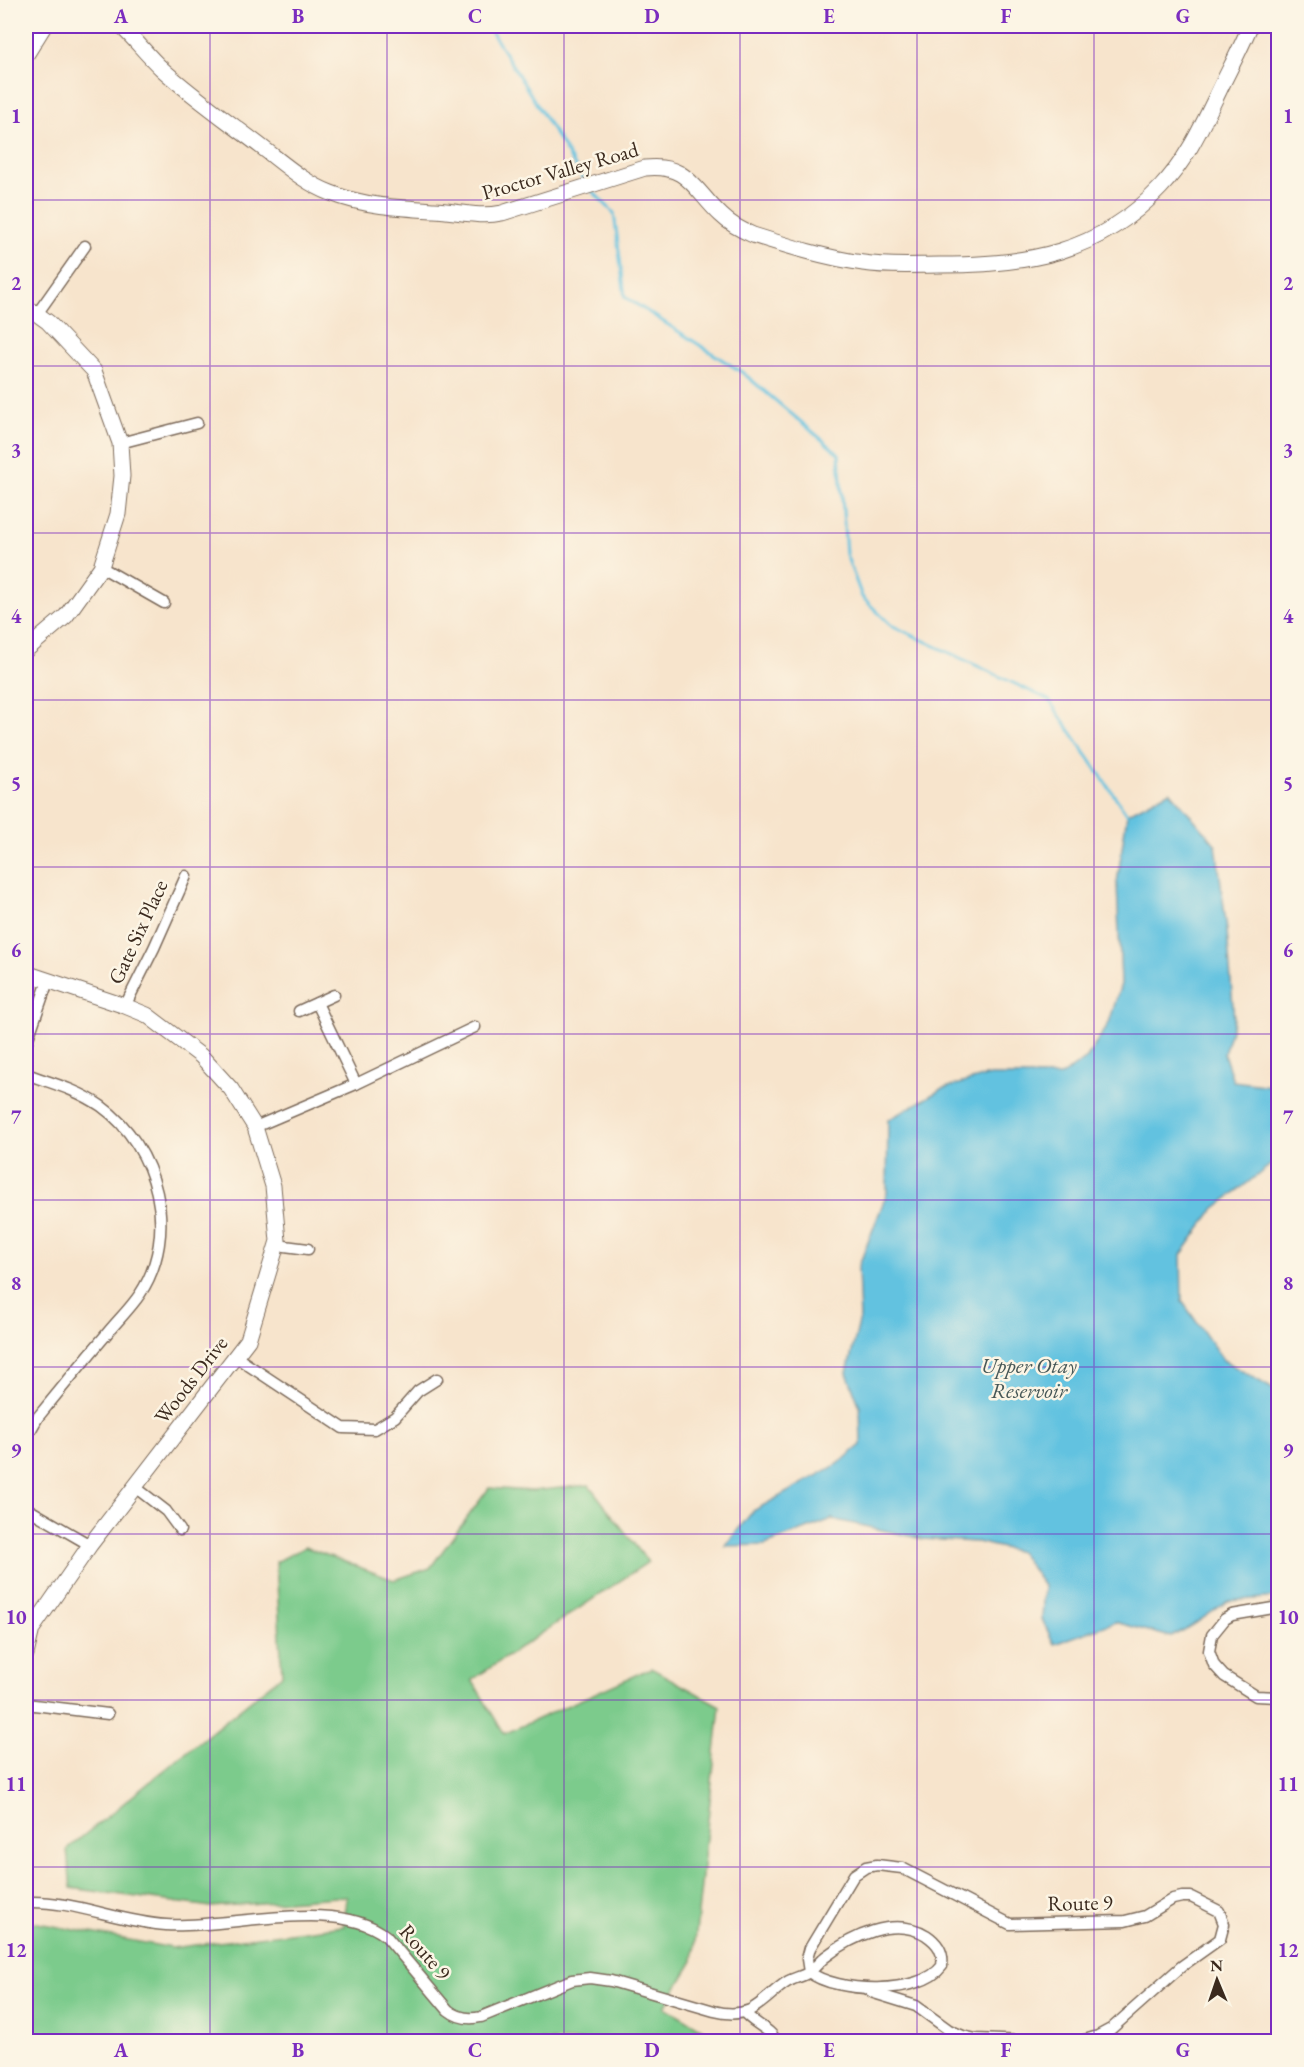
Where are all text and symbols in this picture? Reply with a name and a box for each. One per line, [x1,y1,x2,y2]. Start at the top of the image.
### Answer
text: A [113,3,129,29]
text: B [292,3,304,29]
text: C [468,3,482,29]
text: D [644,3,660,29]
text: E [823,3,835,29]
text: F [1001,3,1012,29]
text: G [1176,3,1190,29]
text: 1 [11,103,21,129]
text: 1 [1283,103,1293,129]
street label: Proctor Valley Road [478,135,642,206]
text: 2 [11,270,22,296]
text: 2 [1283,270,1294,296]
text: 3 [11,437,21,463]
text: 3 [1283,437,1293,463]
text: 4 [11,603,22,629]
text: 4 [1283,603,1294,629]
text: 5 [11,770,21,796]
text: 5 [1283,770,1293,796]
street label: Gate Six Place [102,875,173,988]
text: 6 [11,937,22,963]
text: 6 [1283,937,1294,963]
text: 7 [11,1104,22,1130]
text: 7 [1283,1104,1294,1130]
text: 8 [11,1270,21,1296]
text: 8 [1283,1270,1293,1296]
street label: Woods Drive [148,1330,233,1429]
water label: Upper Otay Reservoir [981,1351,1077,1405]
text: 9 [11,1437,22,1463]
text: 9 [1283,1437,1294,1463]
text: 10 [5,1604,27,1630]
text: 10 [1277,1604,1299,1630]
text: 11 [5,1771,27,1797]
text: 11 [1277,1771,1299,1797]
street label: Route 9 [1047,1888,1113,1917]
street label: Route 9 [394,1918,457,1985]
text: 12 [5,1937,27,1963]
text: 12 [1277,1937,1299,1963]
north arrow [1187,1950,1247,2010]
text: N [1210,1955,1223,1976]
text: A [113,2037,129,2063]
text: B [292,2037,304,2063]
text: C [468,2037,482,2063]
text: D [644,2037,660,2063]
text: E [823,2037,835,2063]
text: F [1001,2037,1012,2063]
text: G [1176,2037,1190,2063]

